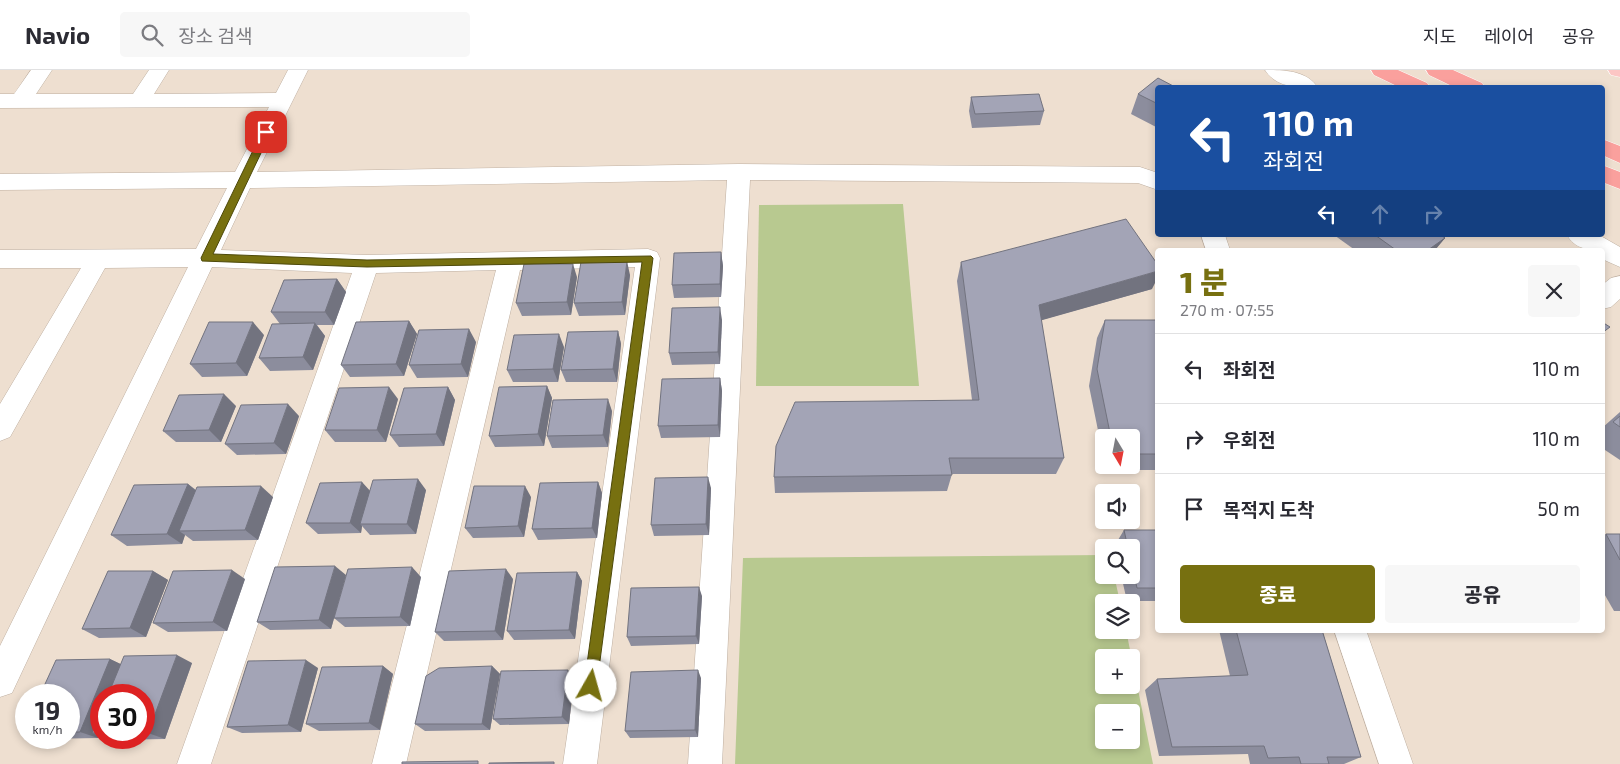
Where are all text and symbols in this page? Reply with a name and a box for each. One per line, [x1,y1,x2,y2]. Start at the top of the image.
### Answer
search box [120,12,470,57]
text: Navio [25,20,90,49]
icon: search [138,21,166,49]
text: 장소 검색 [178,24,252,47]
text: 지도 [1423,25,1456,47]
text: 레이어 [1484,25,1534,47]
text: 공유 [1562,25,1595,47]
text: 110 m [1263,101,1354,143]
icon: left [1180,105,1245,170]
pin [245,111,287,153]
icon: arrive [252,118,280,146]
text: 좌회전 [1263,147,1324,173]
icon: left [1313,200,1341,228]
icon: ahead [1366,200,1394,228]
icon: right [1419,200,1447,228]
text: 1 분 [1180,263,1228,299]
button: close [1528,265,1580,317]
text: 270 m · 07:55 [1180,300,1274,319]
icon: left [1180,355,1208,383]
text: 110 m [1533,357,1580,380]
text: 좌회전 [1223,358,1275,381]
icon: right [1180,425,1208,453]
text: 110 m [1533,427,1580,450]
text: 우회전 [1223,428,1275,451]
north arrow [1095,429,1140,474]
map controls [1095,429,1140,749]
button: sound [1095,484,1140,529]
icon: arrive [1180,495,1208,523]
text: 50 m [1537,497,1580,520]
text: 목적지 도착 [1223,498,1315,521]
button: search [1095,539,1140,584]
button: 종료 [1180,565,1375,623]
button: 공유 [1385,565,1580,623]
button: layers [1095,594,1140,639]
button: + [1095,649,1140,694]
position arrow [564,659,616,711]
speed limit sign: 30 [90,684,155,749]
text: 19 [35,695,60,725]
button: − [1095,704,1140,749]
text: km/h [33,722,62,736]

